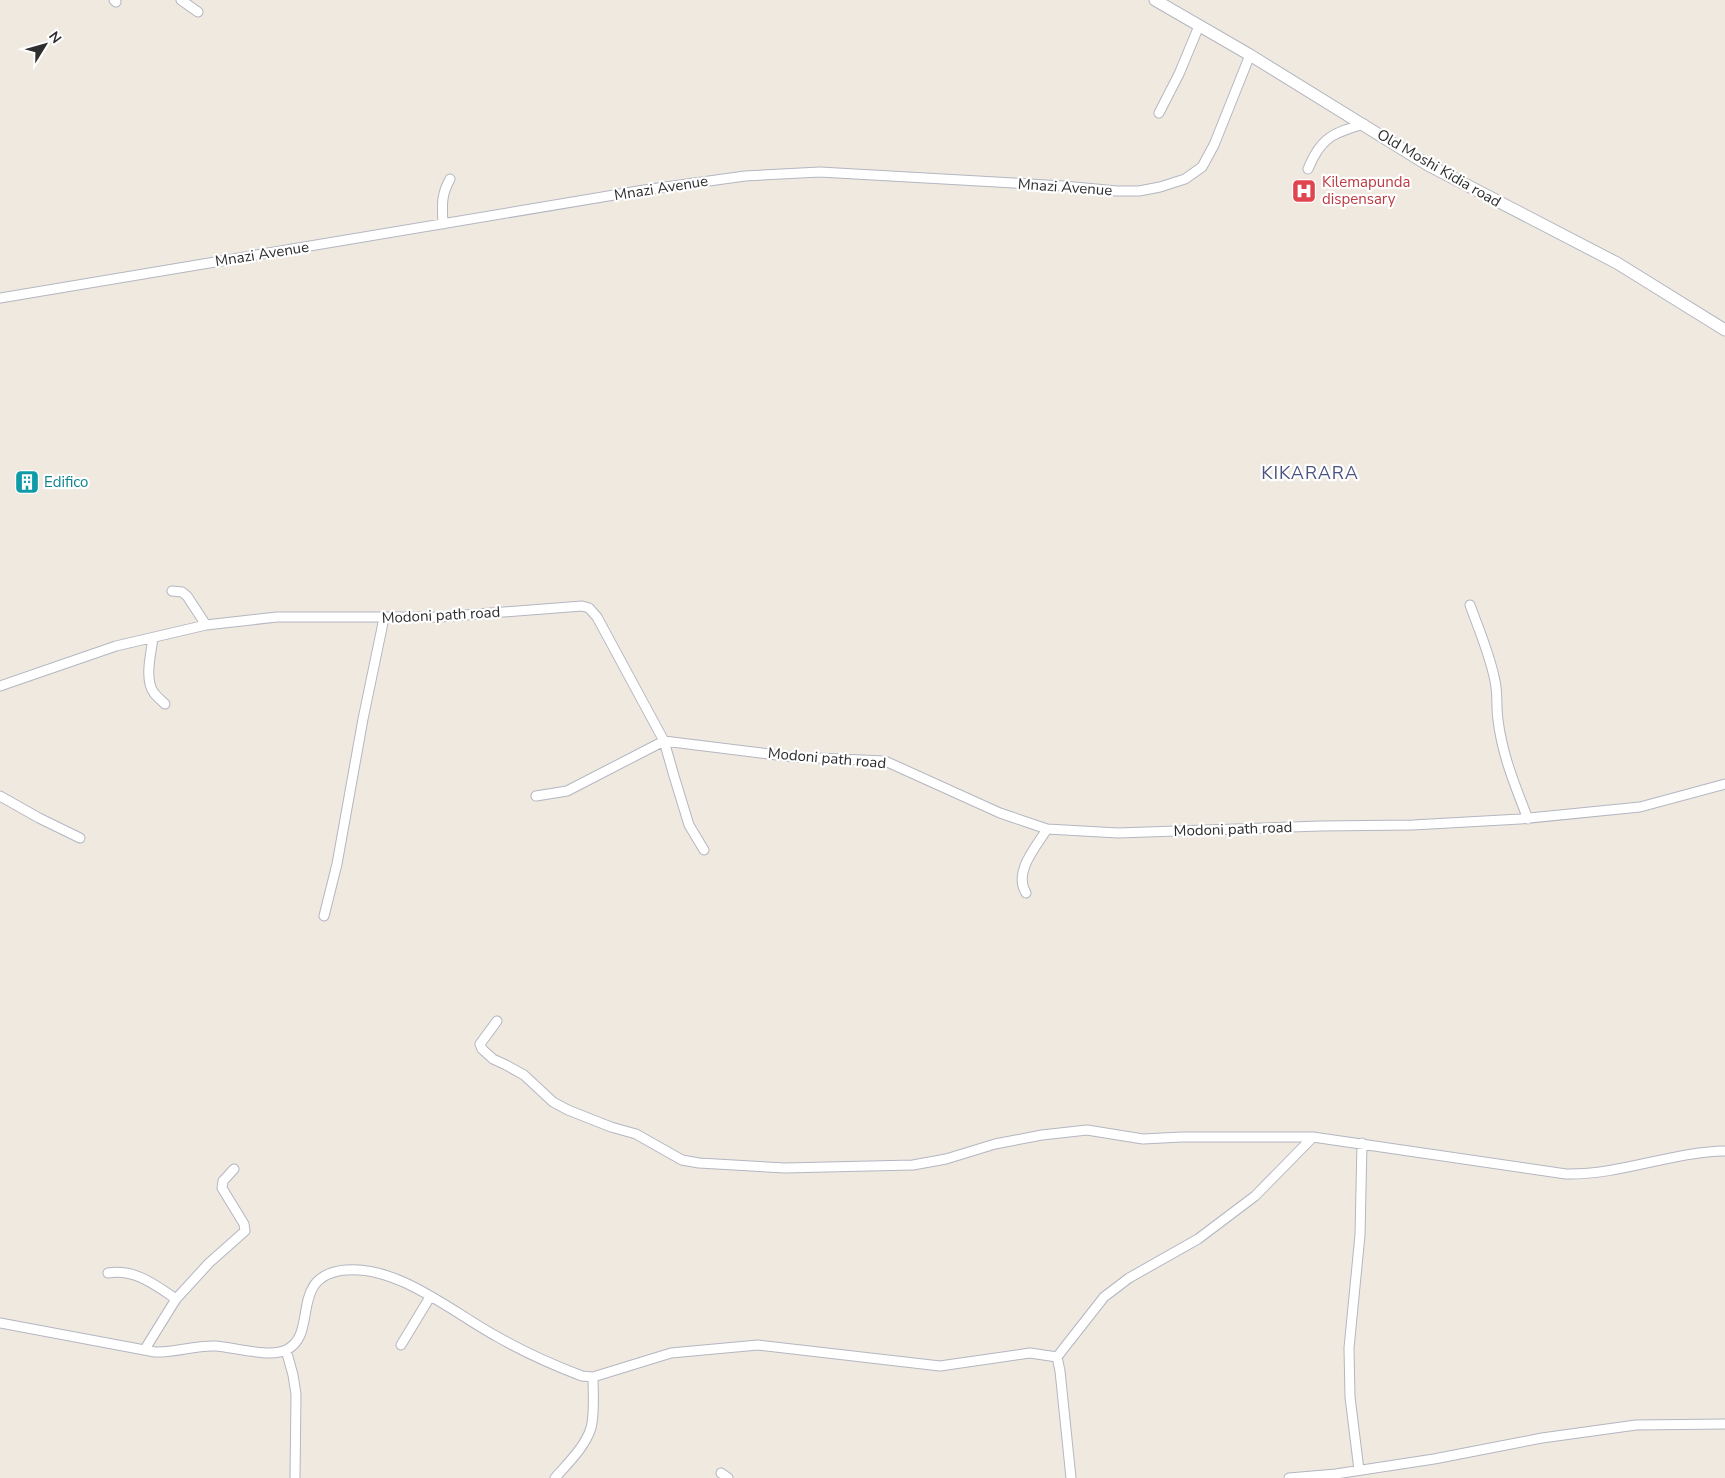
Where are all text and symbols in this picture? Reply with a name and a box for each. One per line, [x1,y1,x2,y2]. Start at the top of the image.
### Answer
north arrow [20,20,70,70]
text: N [44,28,66,47]
street label: Old Moshi Kidia road [1373,124,1505,212]
street label: Mnazi Avenue [613,171,709,205]
place label: Kilemapunda dispensary [1322,172,1410,209]
street label: Mnazi Avenue [1017,174,1113,200]
hospital icon: Kilemapunda dispensary [1291,178,1317,204]
street label: Mnazi Avenue [214,237,310,271]
district label: KIKARARA [1261,461,1359,485]
building icon: Edifico [14,469,40,495]
place label: Edifico [44,472,88,492]
street label: Modoni path road [381,602,501,628]
street label: Modoni path road [767,743,887,773]
street label: Modoni path road [1173,817,1293,841]

